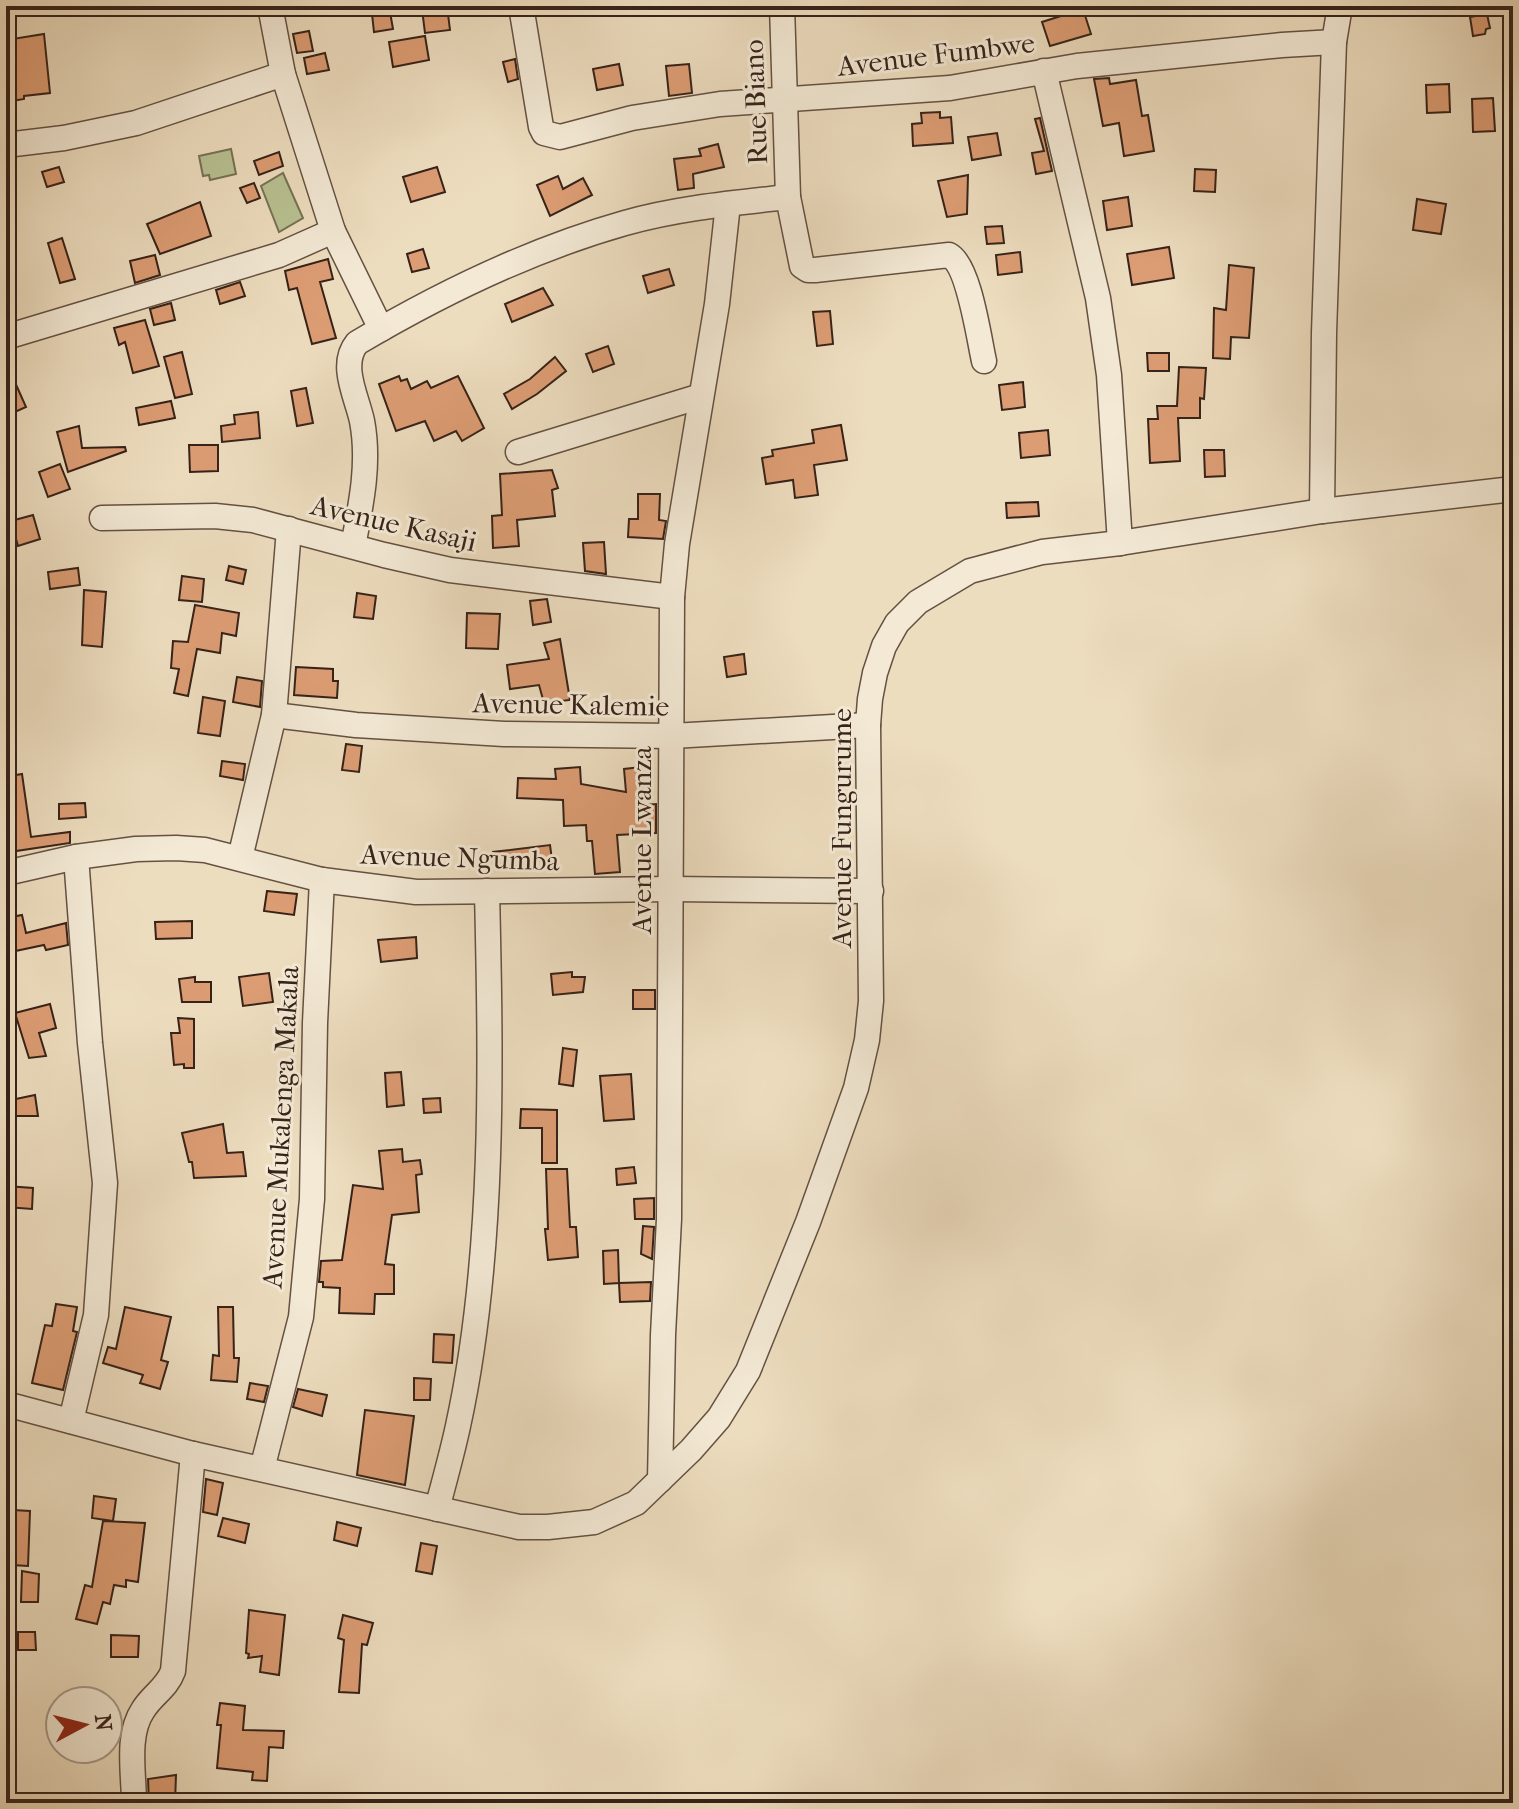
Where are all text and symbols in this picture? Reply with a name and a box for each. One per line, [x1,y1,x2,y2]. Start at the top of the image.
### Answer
street label: Avenue Fumbwe [834,26,1037,83]
street label: Rue Biano [737,39,774,165]
street label: Avenue Kasaji [307,488,480,559]
street label: Avenue Kalemie [471,686,670,723]
street label: Avenue Fungurume [825,708,858,949]
street label: Avenue Lwanza [625,745,658,935]
street label: Avenue Ngumba [359,837,561,878]
street label: Avenue Mukalenga Makala [256,964,305,1290]
north arrow [44,1685,124,1765]
text: N [89,1713,117,1733]

